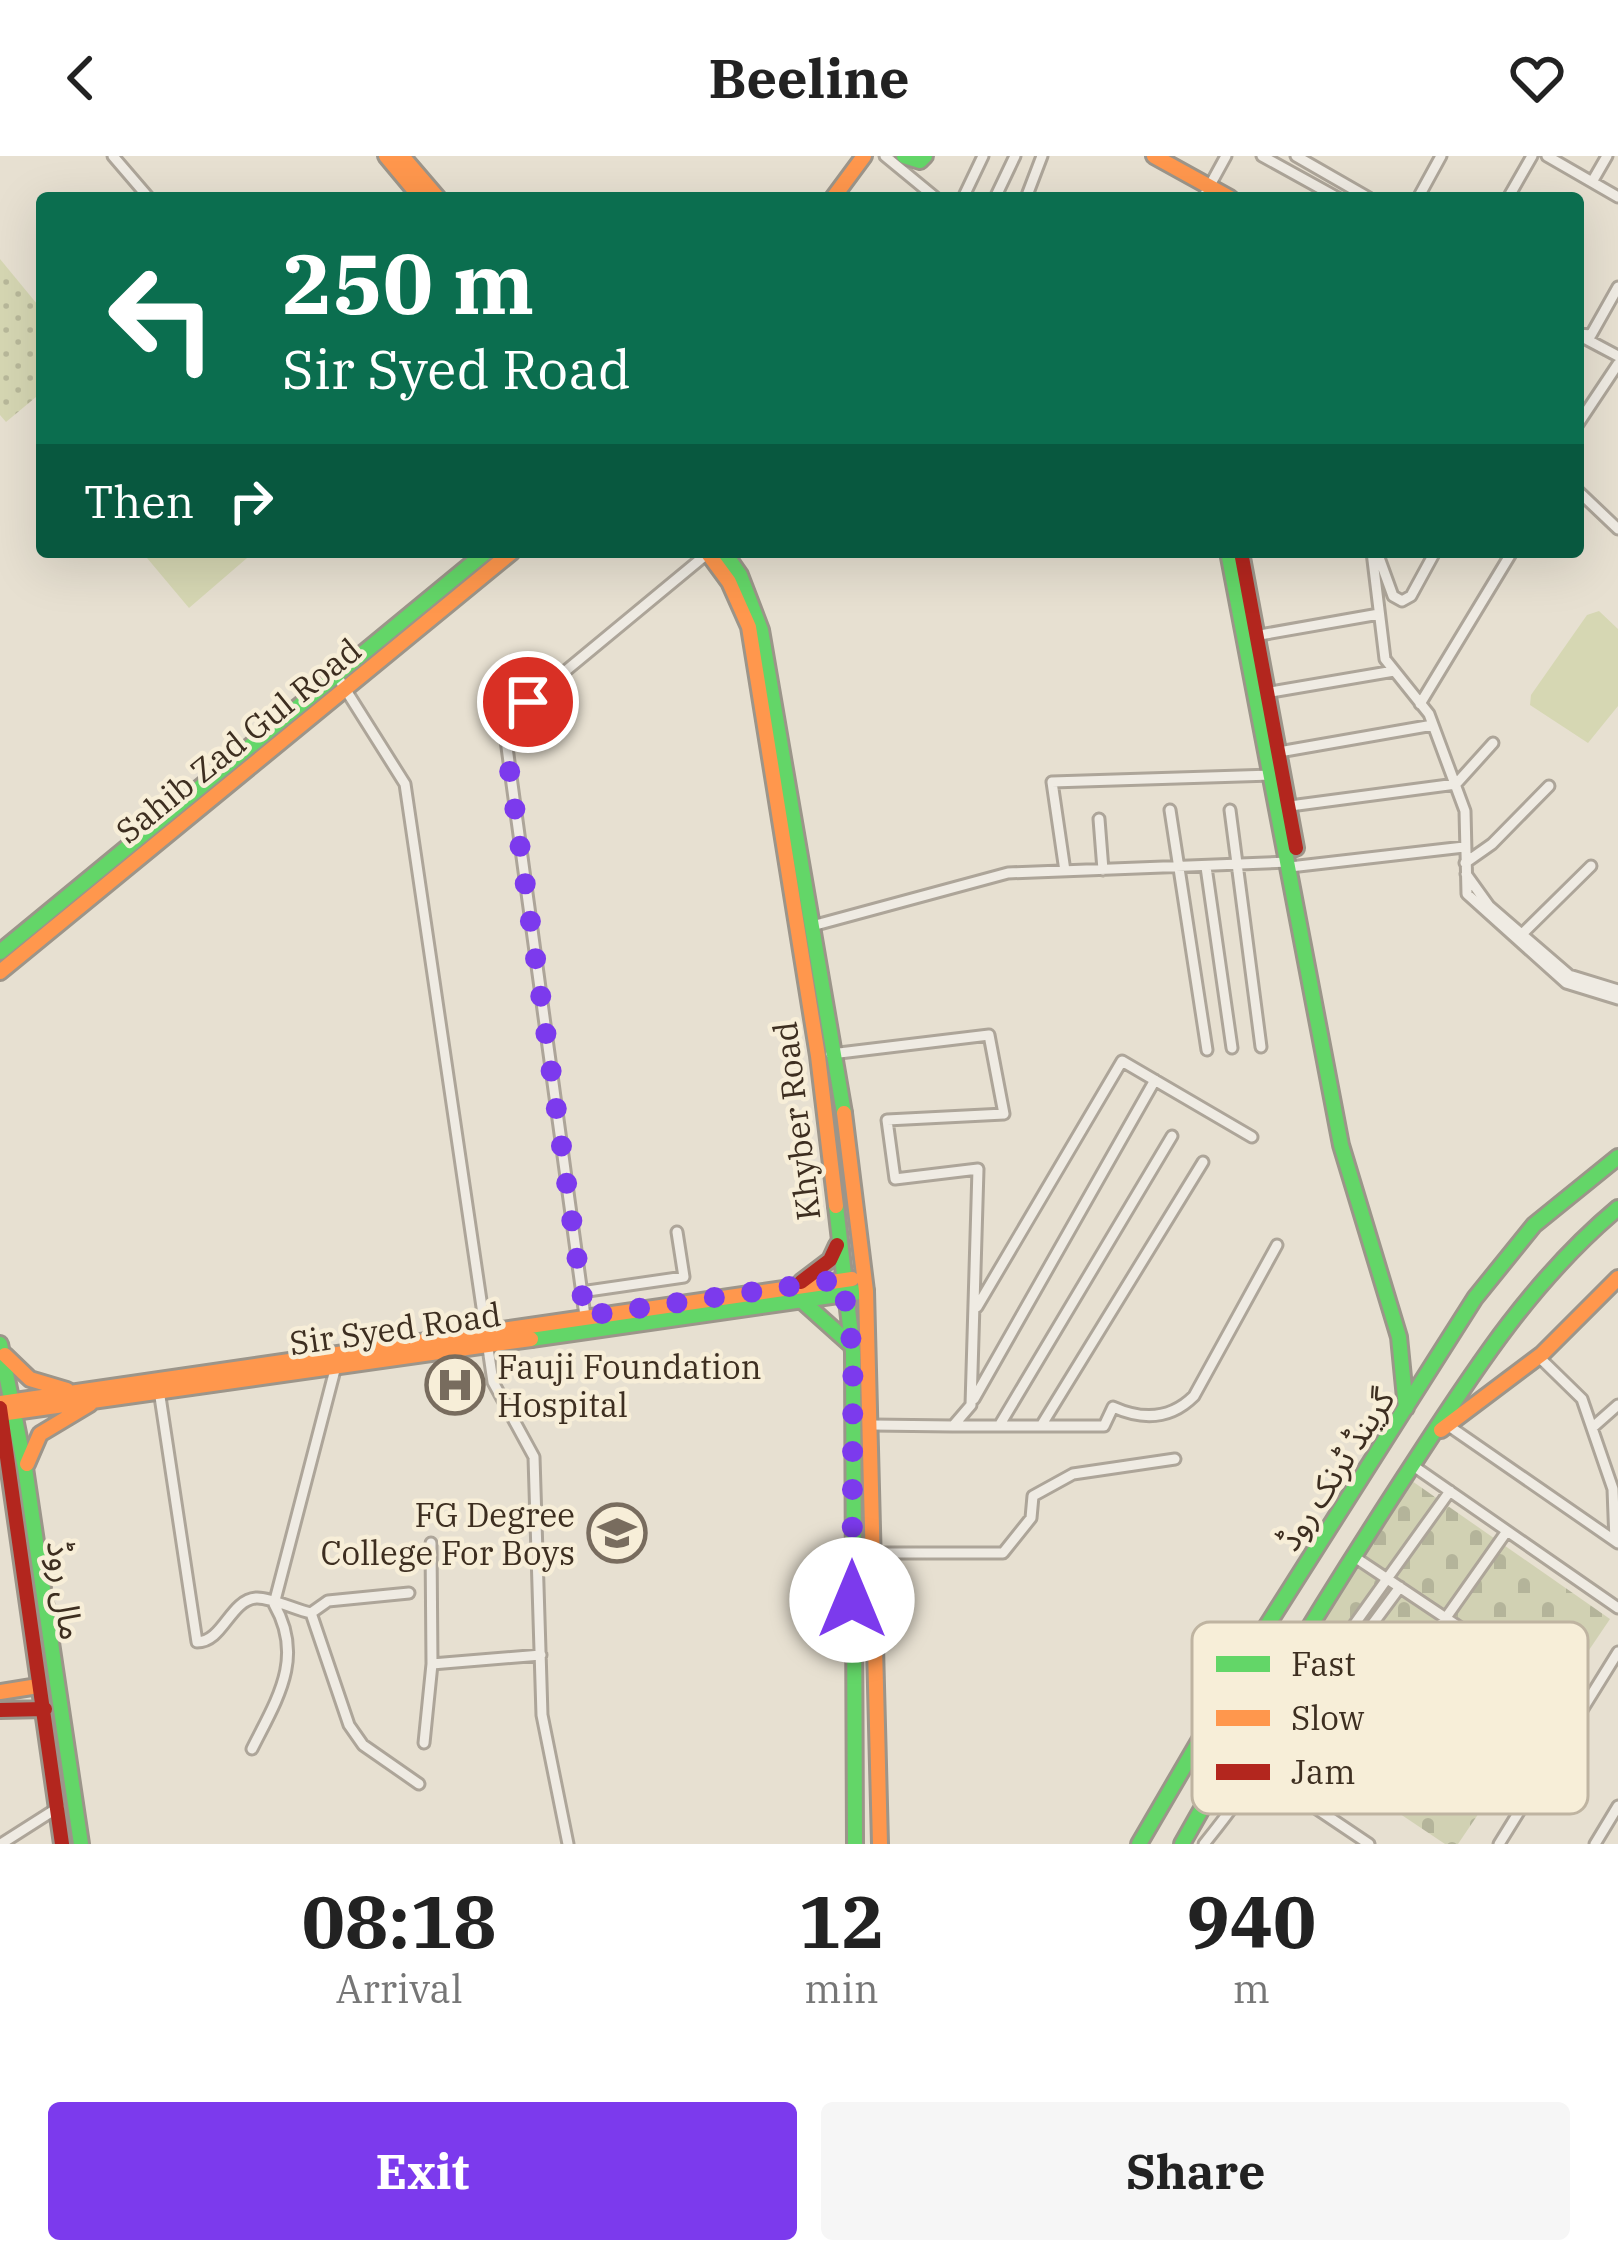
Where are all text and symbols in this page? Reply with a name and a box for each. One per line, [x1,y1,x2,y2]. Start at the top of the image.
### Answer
text: Beeline [708,43,910,113]
icon: back [48,45,114,111]
icon: heart [1504,45,1570,111]
text: 250 m [282,228,534,337]
icon: left [84,240,240,396]
text: Sir Syed Road [282,334,631,404]
icon: right [218,468,284,534]
text: Then [84,472,194,530]
street label: Sahib Zad Gul Road [107,628,369,852]
pin [477,651,579,753]
icon: arrive [495,669,561,735]
street label: Khyber Road [762,1019,830,1223]
street label: Sir Syed Road [286,1292,504,1364]
place label: Fauji Foundation Hospital [497,1345,762,1426]
hospital icon: Fauji Foundation Hospital [424,1354,486,1416]
street label: گرینڈ ٹرنک روڈ [1267,1379,1404,1558]
place label: FG Degree College For Boys [320,1493,575,1574]
school or university icon: FG Degree College For Boys [586,1502,648,1564]
street label: مال روڈ [38,1537,94,1643]
position arrow [789,1537,915,1663]
legend [1192,1622,1588,1814]
text: Fast [1291,1642,1356,1685]
text: Slow [1291,1696,1365,1739]
text: Jam [1291,1750,1355,1793]
text: 08:18 [302,1874,496,1968]
text: 12 [798,1874,885,1968]
text: 940 [1187,1874,1316,1968]
text: Arrival [336,1963,463,2014]
text: min [804,1963,879,2014]
text: m [1233,1963,1270,2014]
button: Exit [48,2102,797,2240]
button: Share [821,2102,1570,2240]

